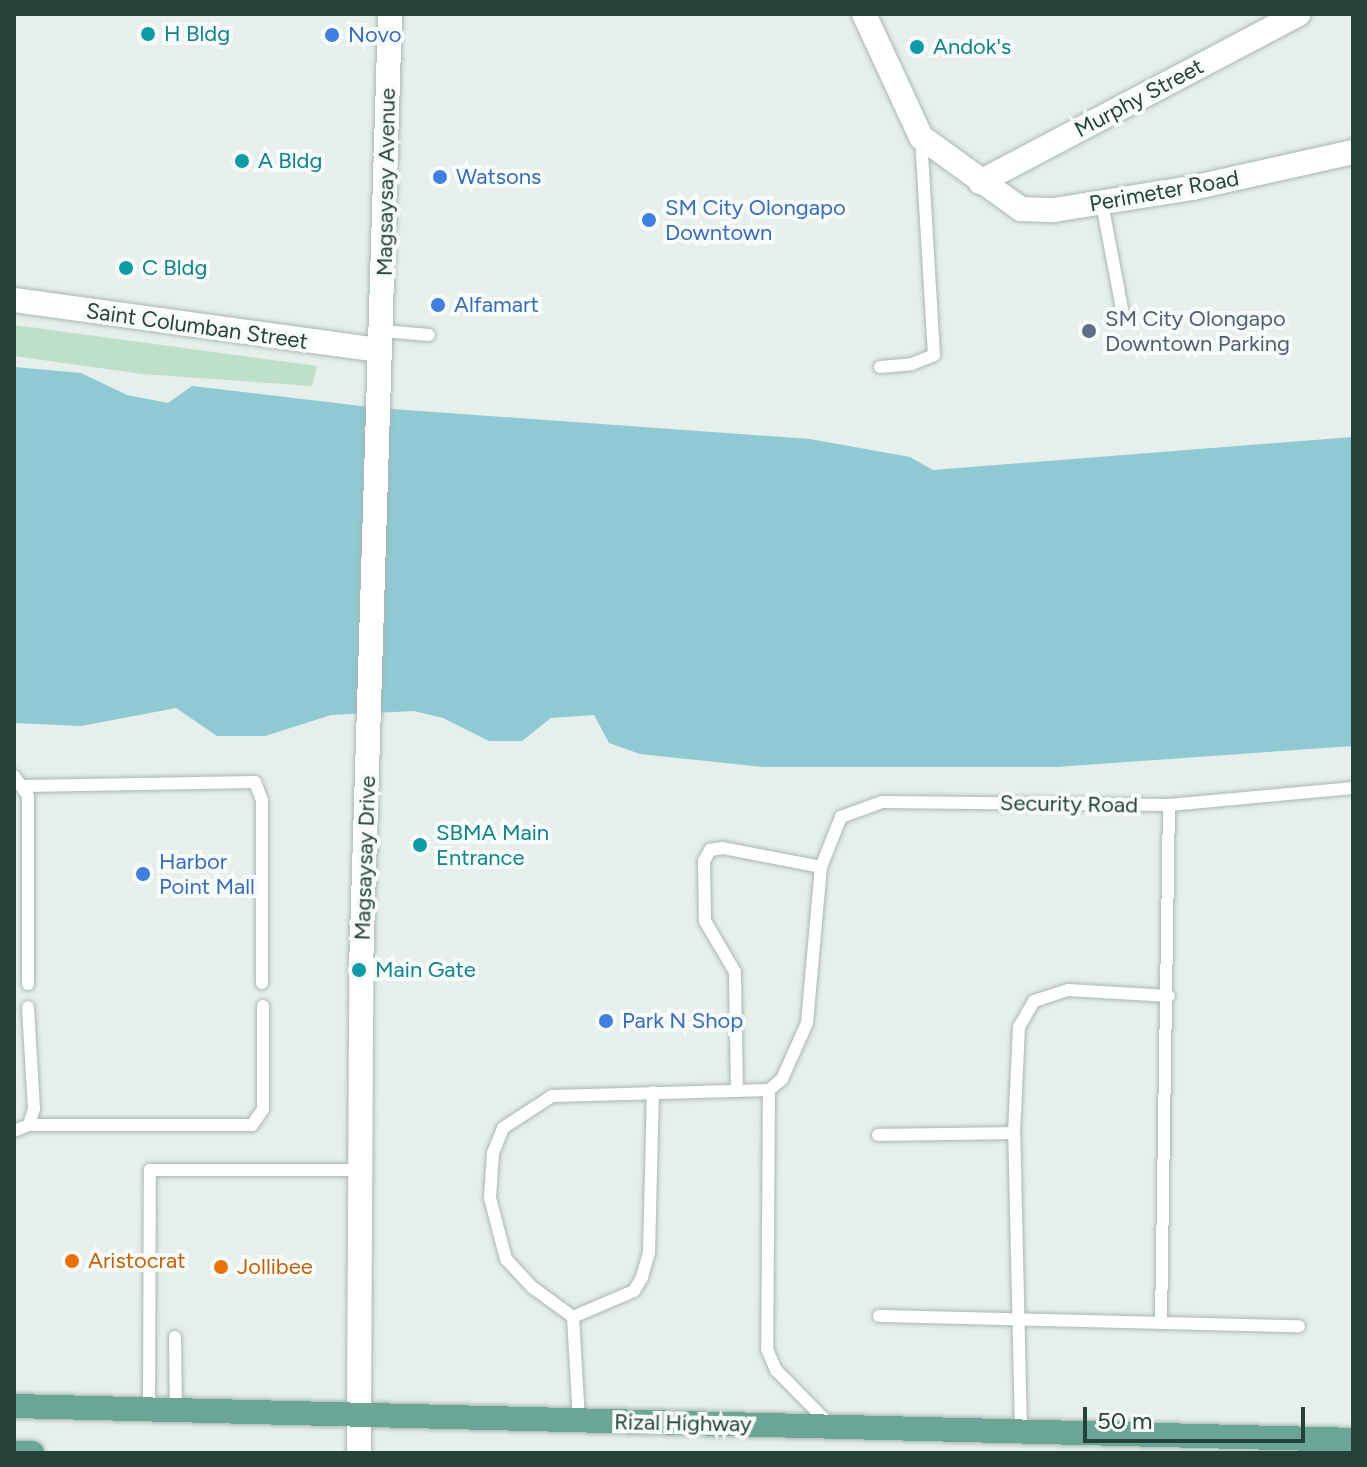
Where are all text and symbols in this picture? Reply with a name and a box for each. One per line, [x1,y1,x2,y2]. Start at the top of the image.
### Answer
place label: H Bldg [164,21,230,47]
place label: Novo [348,22,401,48]
marker: H Bldg [139,25,157,43]
marker: Novo [323,26,341,44]
place label: Andok's [933,34,1011,60]
marker: Andok's [908,38,926,56]
street label: Murphy Street [1070,53,1208,143]
street label: Magsaysay Avenue [371,88,401,276]
place label: A Bldg [258,148,322,174]
marker: A Bldg [233,152,251,170]
place label: Watsons [456,164,541,190]
street label: Perimeter Road [1087,165,1241,217]
marker: Watsons [431,168,449,186]
place label: SM City Olongapo Downtown [665,194,846,246]
marker: SM City Olongapo Downtown [640,211,658,229]
place label: C Bldg [142,255,207,281]
marker: C Bldg [117,259,135,277]
place label: Alfamart [454,292,539,318]
marker: Alfamart [429,296,447,314]
street label: Saint Columban Street [84,297,310,355]
place label: SM City Olongapo Downtown Parking [1105,305,1290,356]
marker: SM City Olongapo Downtown Parking [1080,322,1098,340]
street label: Magsaysay Drive [349,775,381,941]
street label: Security Road [1000,790,1138,818]
place label: SBMA Main Entrance [436,819,549,870]
marker: SBMA Main Entrance [411,836,429,854]
place label: Harbor Point Mall [159,848,255,900]
marker: Harbor Point Mall [134,865,152,883]
place label: Main Gate [375,957,476,983]
marker: Main Gate [350,961,368,979]
place label: Park N Shop [622,1008,743,1034]
marker: Park N Shop [597,1012,615,1030]
place label: Aristocrat [88,1248,186,1274]
marker: Aristocrat [63,1252,81,1270]
place label: Jollibee [237,1254,313,1280]
marker: Jollibee [212,1258,230,1276]
scale bar [1087,1391,1309,1441]
text: 50 m [1097,1406,1153,1435]
street label: Rizal Highway [614,1409,752,1437]

